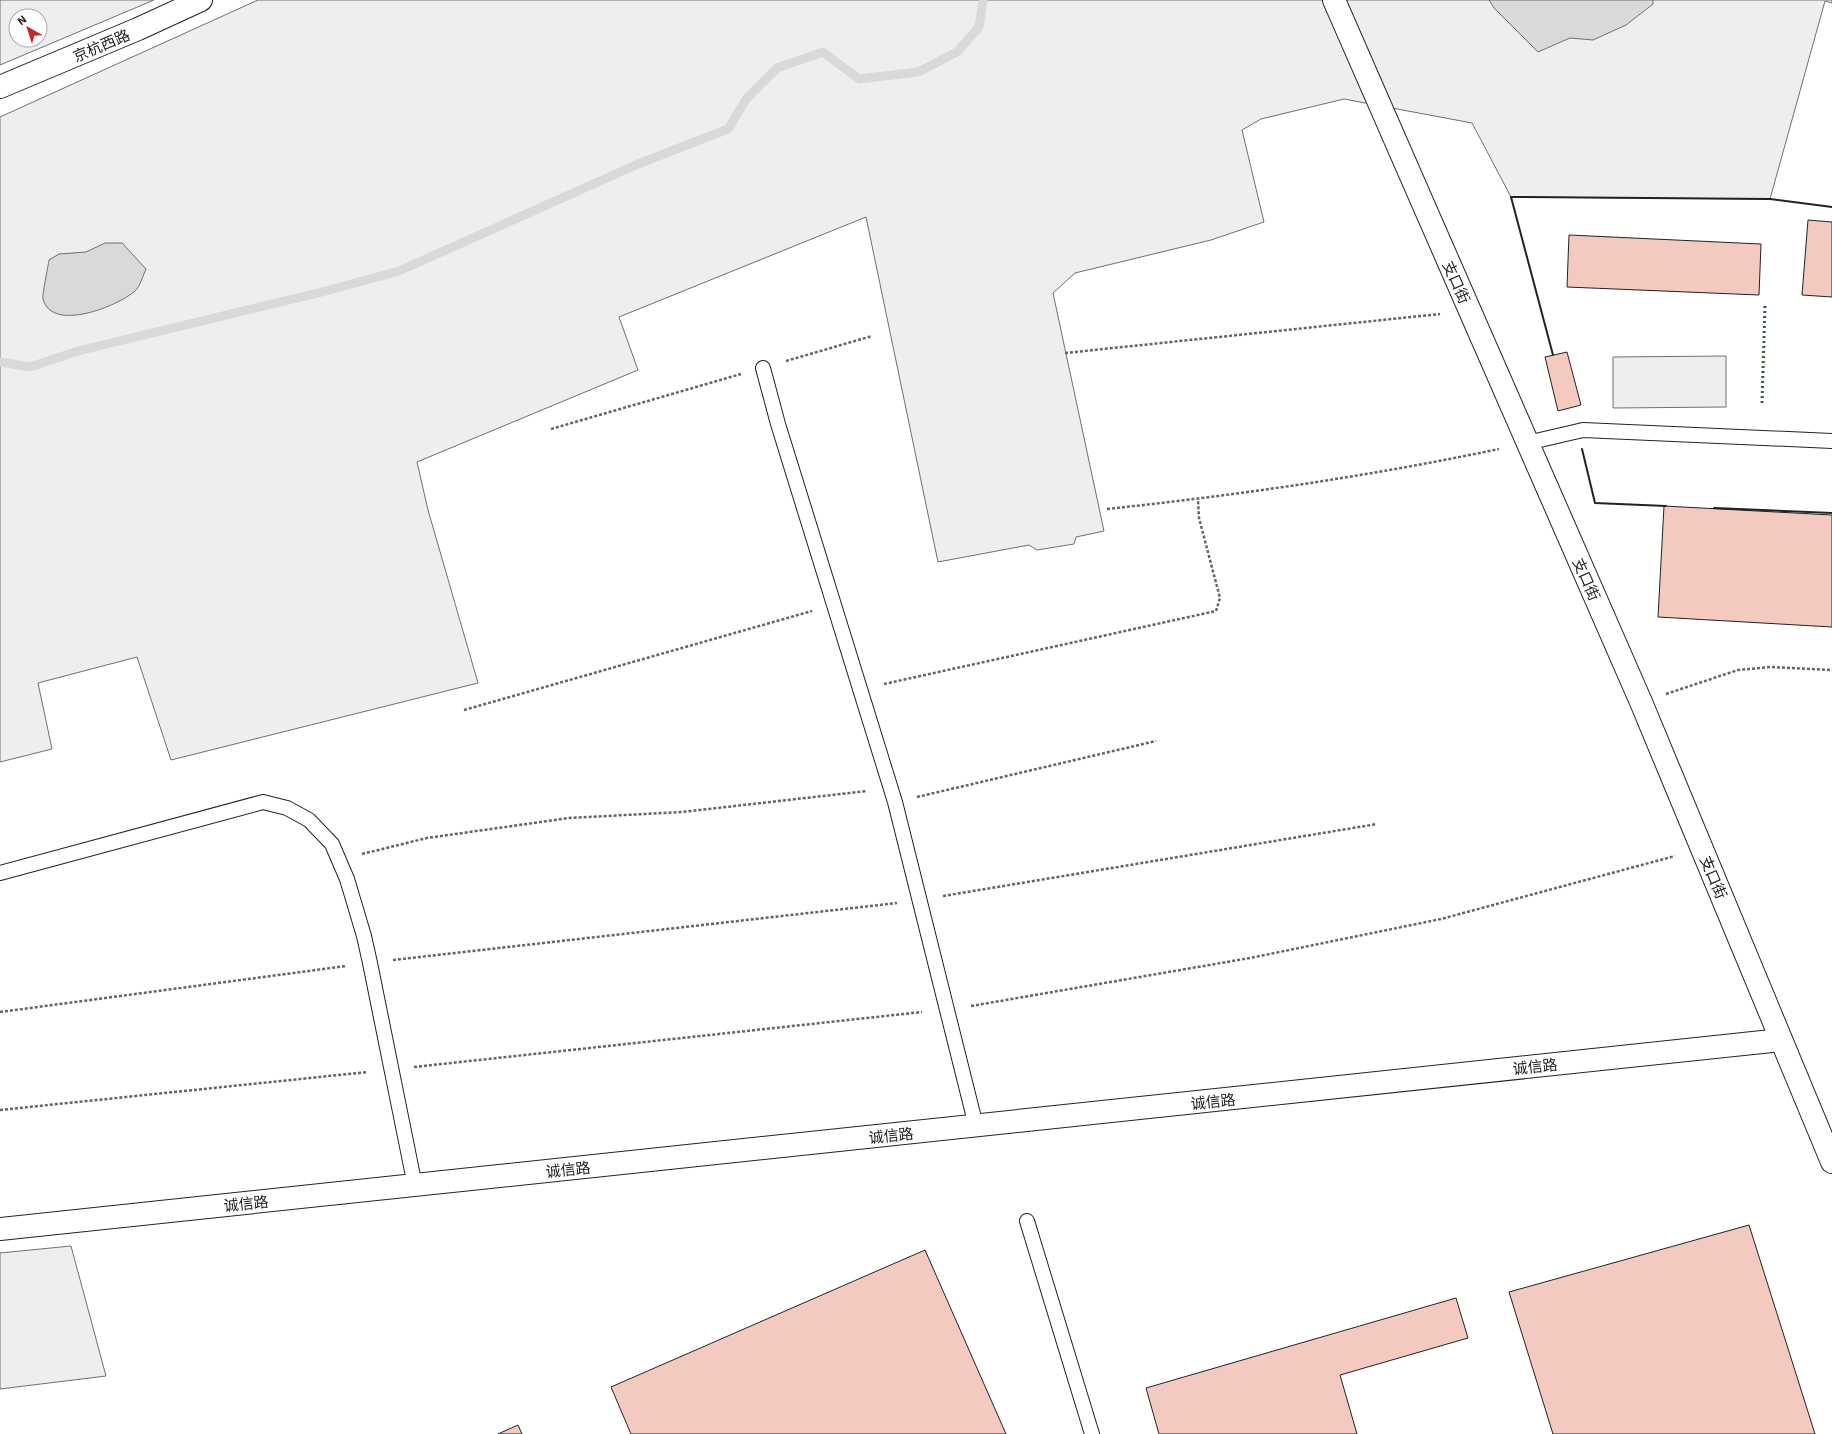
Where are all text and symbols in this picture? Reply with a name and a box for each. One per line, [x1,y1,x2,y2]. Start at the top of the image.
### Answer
north arrow [8,8,48,48]
text: N [14,12,29,27]
street label: 京杭西路 [70,25,132,65]
street label: 支口街 [1440,258,1474,306]
street label: 支口街 [1570,555,1604,603]
street label: 支口街 [1697,853,1731,901]
street label: 诚信路 [1512,1055,1558,1077]
street label: 诚信路 [1190,1090,1236,1112]
street label: 诚信路 [868,1124,914,1146]
street label: 诚信路 [545,1158,591,1180]
street label: 诚信路 [223,1192,269,1214]

